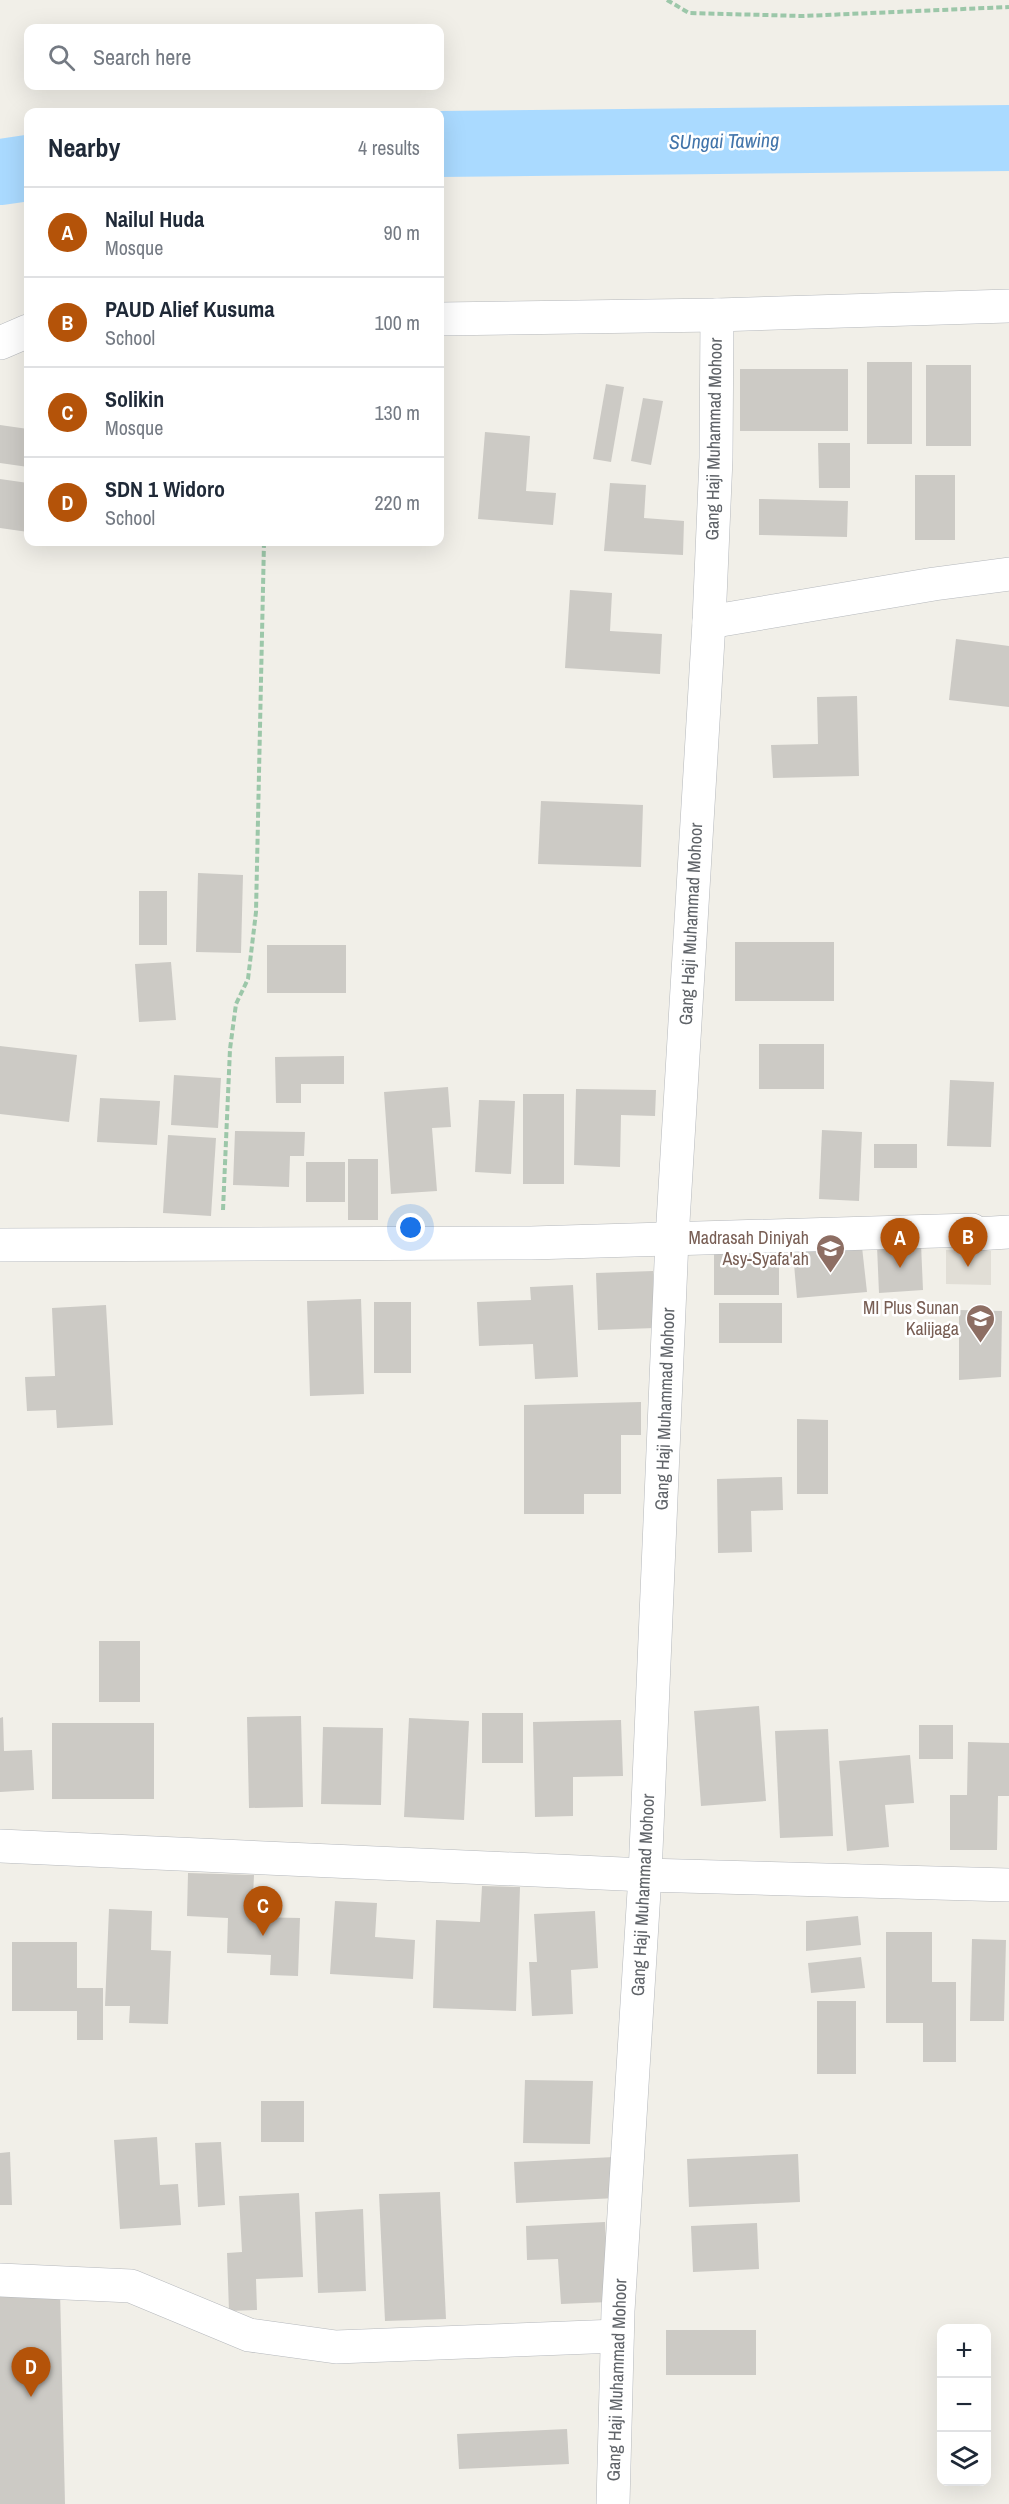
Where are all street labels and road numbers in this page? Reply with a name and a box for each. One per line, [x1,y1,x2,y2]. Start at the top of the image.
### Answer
street label: Gang Haji Muhammad Mohoor [699,337,728,541]
street label: Gang Haji Muhammad Mohoor [673,822,708,1026]
street label: Gang Haji Muhammad Mohoor [648,1307,681,1511]
street label: Gang Haji Muhammad Mohoor [625,1793,660,1997]
street label: Gang Haji Muhammad Mohoor [600,2278,633,2482]

